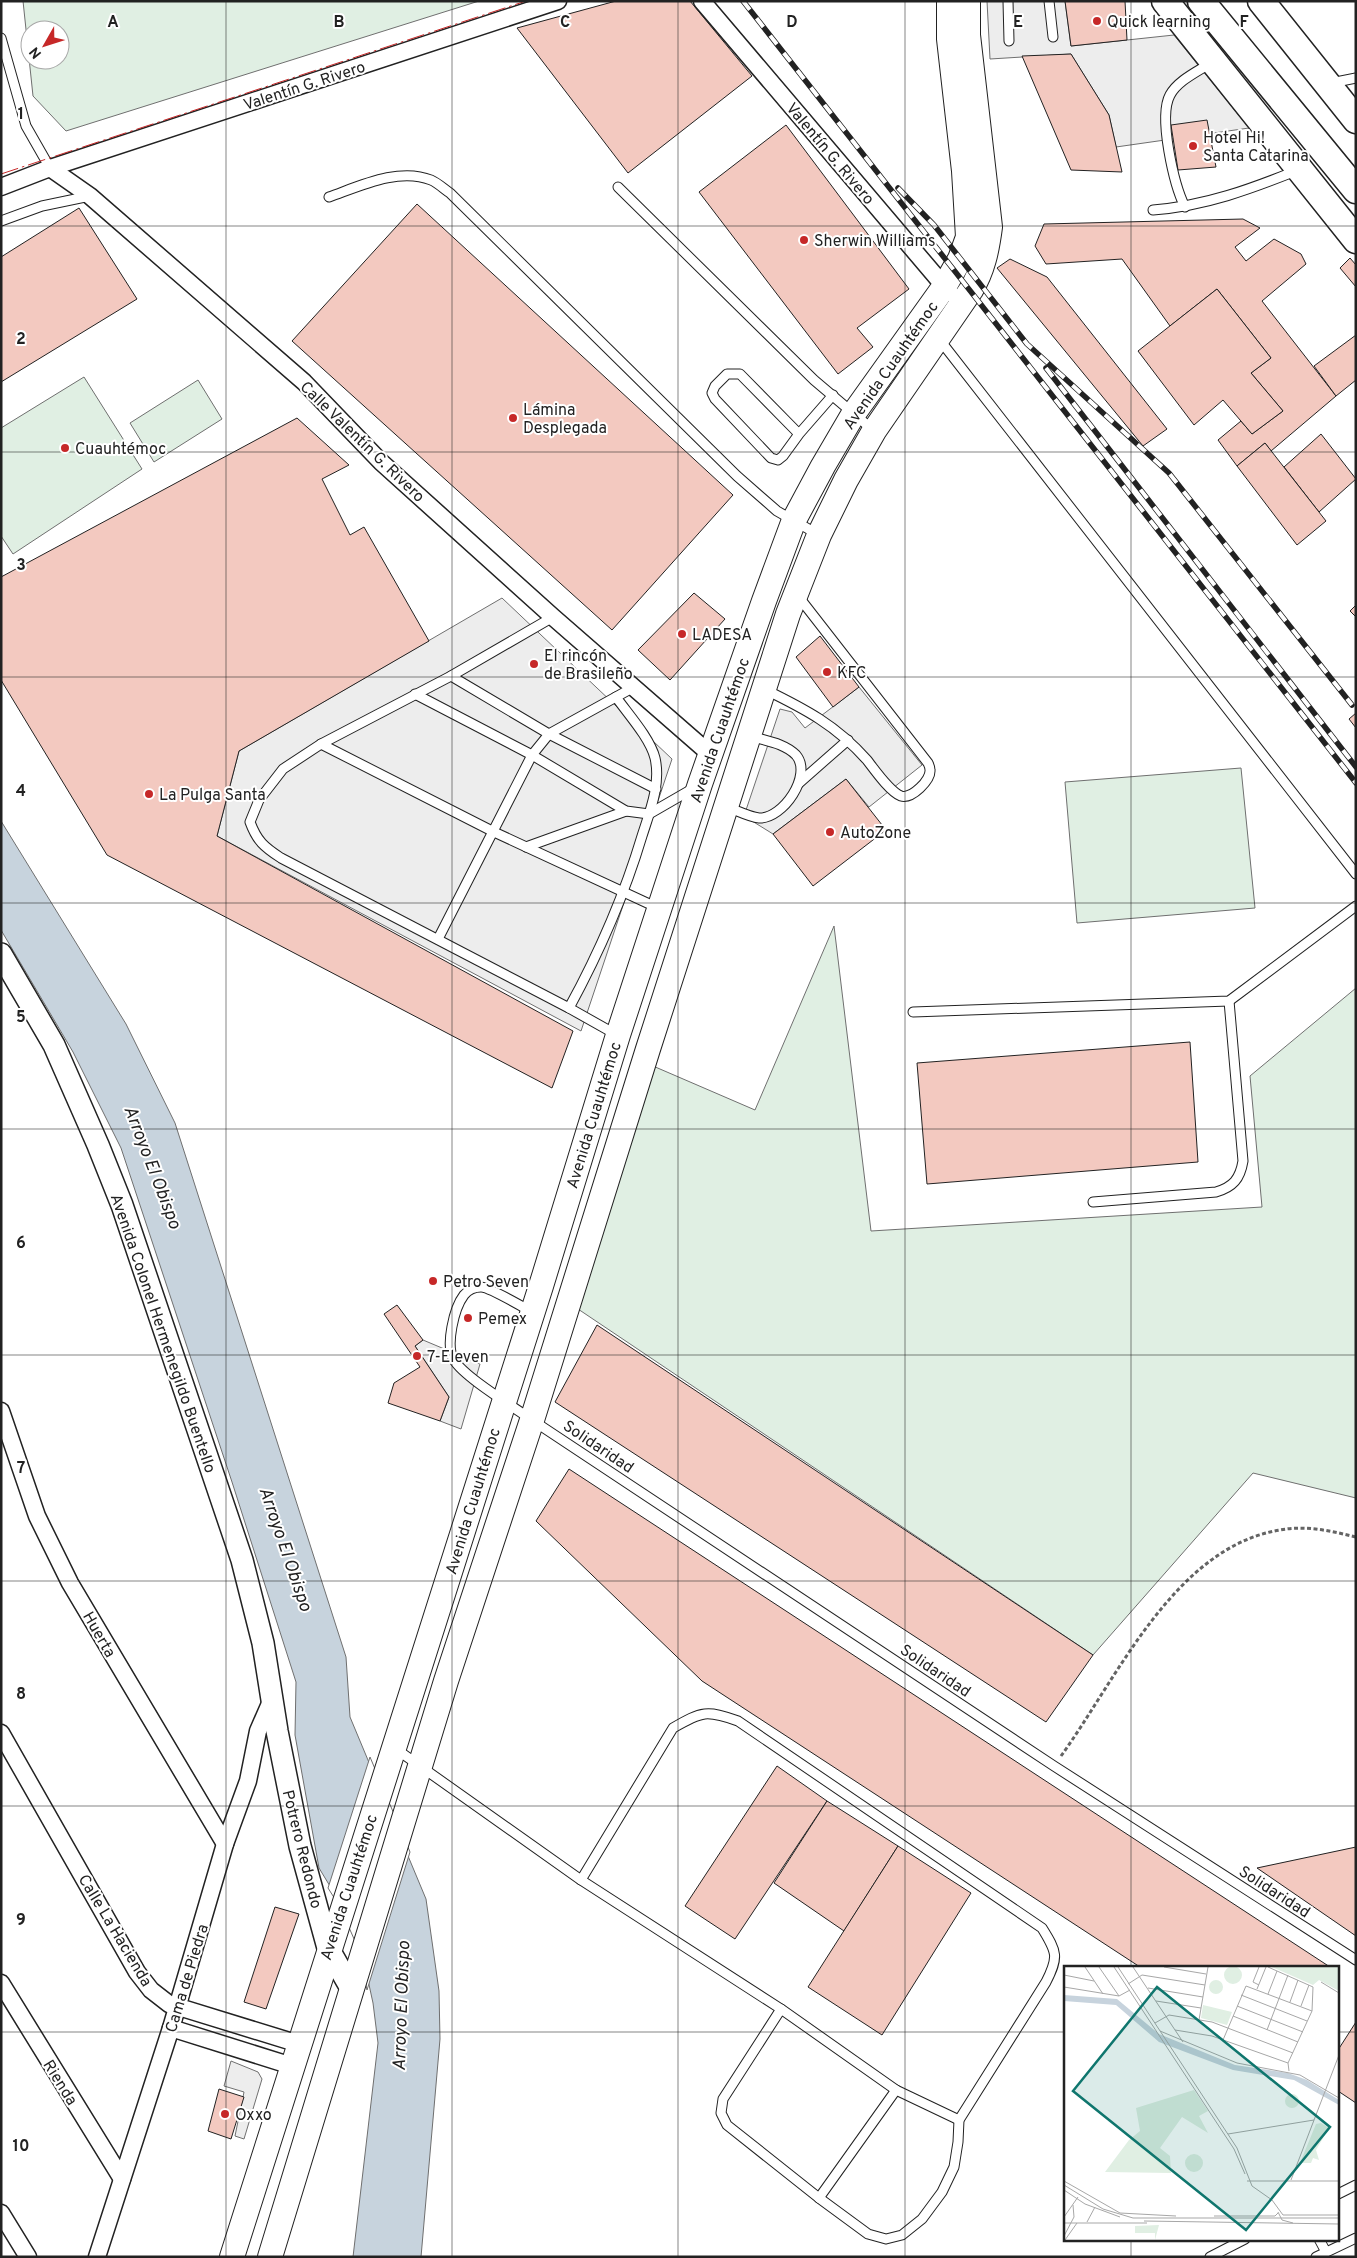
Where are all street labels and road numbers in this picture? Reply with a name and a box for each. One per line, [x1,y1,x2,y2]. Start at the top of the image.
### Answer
street label: Valentín G. Rivero [241,58,368,116]
street label: Valentín G. Rivero [781,99,878,209]
street label: Avenida Cuauhtémoc [840,298,944,434]
street label: Calle Valentín G. Rivero [295,378,428,507]
street label: Avenida Cuauhtémoc [687,655,755,806]
street label: Avenida Cuauhtémoc [563,1040,627,1191]
street label: Avenida Colonel Hermenegildo Buentello [105,1191,219,1476]
street label: Solidaridad [559,1417,637,1479]
street label: Avenida Cuauhtémoc [442,1426,506,1577]
street label: Huerta [77,1608,119,1662]
street label: Solidaridad [896,1641,974,1703]
street label: Potrero Redondo [277,1788,325,1911]
street label: Avenida Cuauhtémoc [317,1812,383,1963]
street label: Solidaridad [1235,1862,1313,1923]
street label: Calle La Hacienda [73,1871,156,1991]
street label: Cama de Piedra [162,1922,214,2035]
street label: Rienda [38,2056,81,2110]

